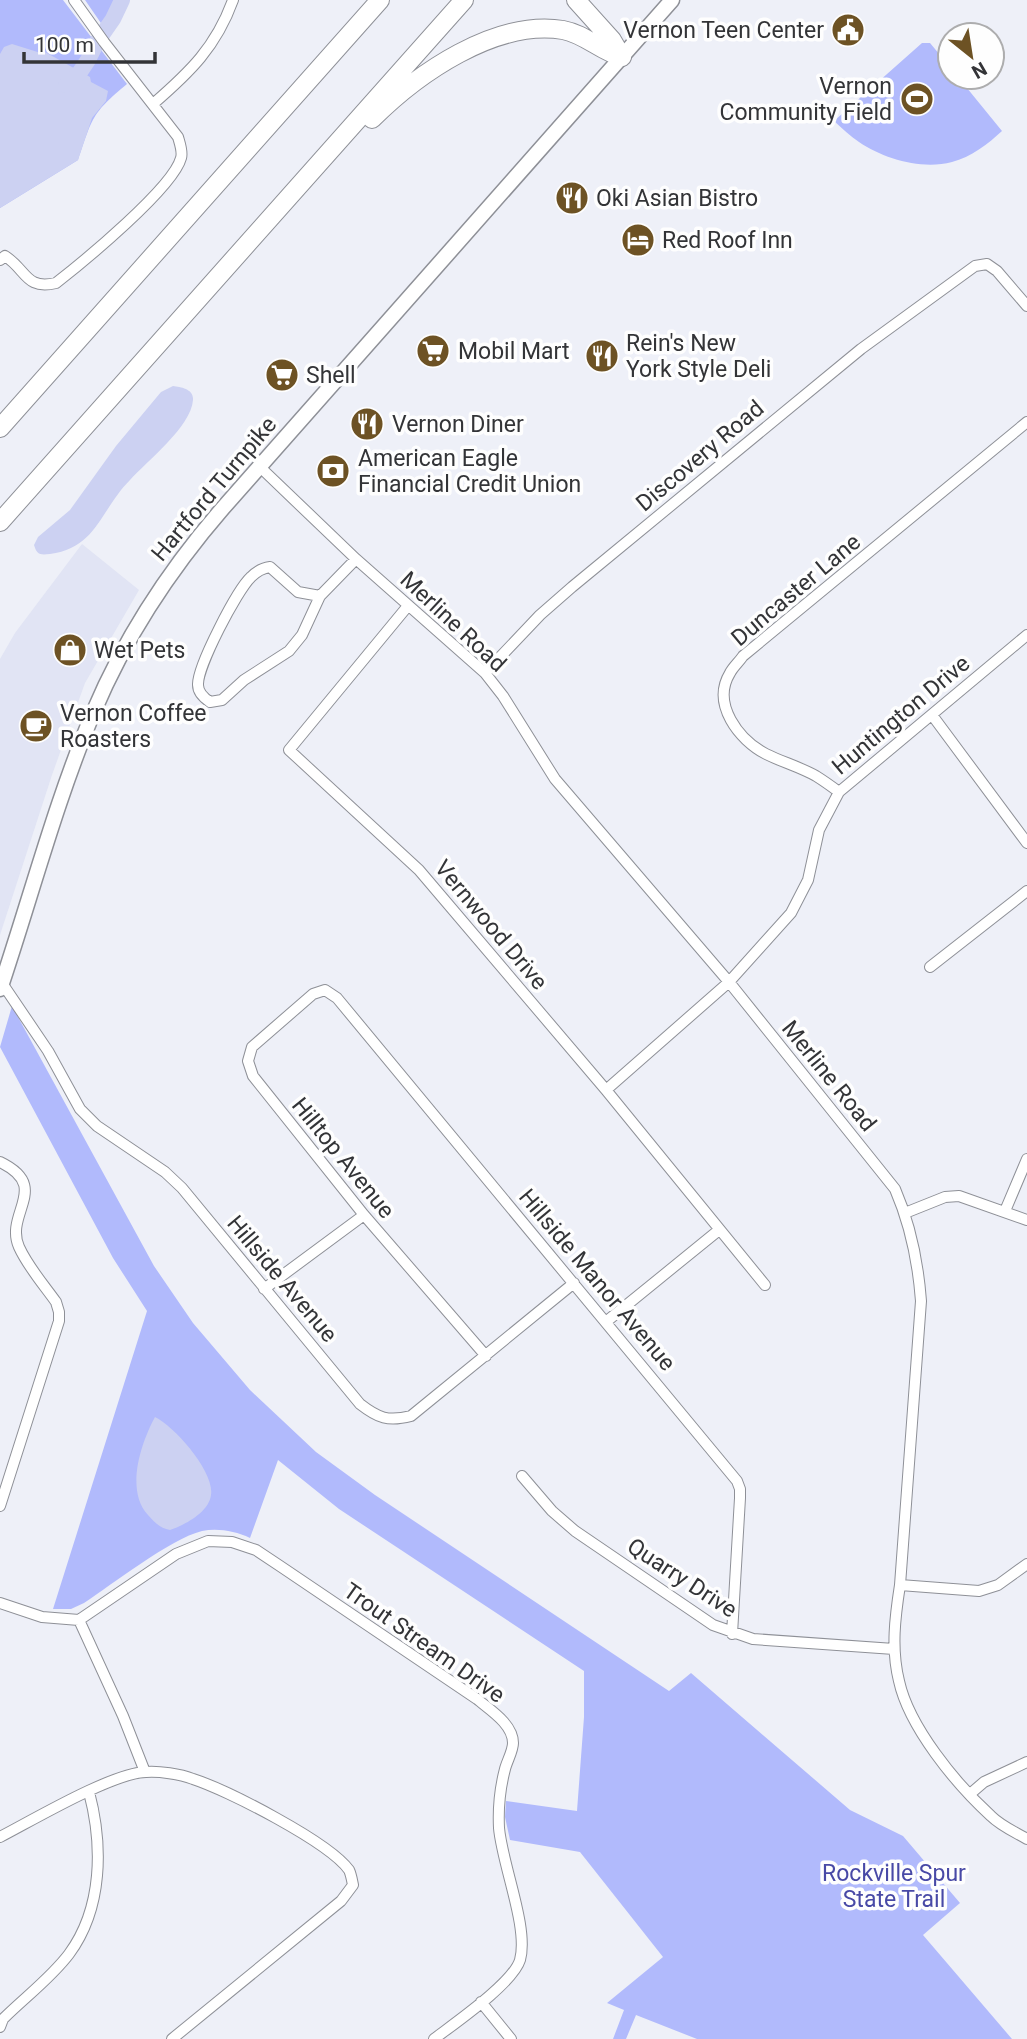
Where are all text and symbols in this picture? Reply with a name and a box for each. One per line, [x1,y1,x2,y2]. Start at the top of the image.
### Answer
public building icon: Vernon Teen Center [829,11,867,49]
place label: Vernon Teen Center [623,17,824,44]
scale bar [24,21,156,65]
north arrow [936,21,1006,91]
text: 100 m [35,33,94,57]
text: N [968,57,991,84]
place label: Vernon Community Field [719,73,892,126]
sports icon: Vernon Community Field [898,80,936,118]
restaurant icon: Oki Asian Bistro [553,179,591,217]
place label: Oki Asian Bistro [596,185,758,212]
hotel icon: Red Roof Inn [619,221,657,259]
place label: Red Roof Inn [662,227,793,254]
place label: Rein's New York Style Deli [626,330,771,383]
supermarket icon: Mobil Mart [414,332,452,370]
restaurant icon: Rein's New York Style Deli [583,337,621,375]
place label: Mobil Mart [458,338,569,365]
supermarket icon: Shell [263,356,301,394]
place label: Shell [306,362,356,389]
street label: Discovery Road [631,395,769,517]
restaurant icon: Vernon Diner [348,405,386,443]
street label: Hartford Turnpike [146,411,282,567]
place label: Vernon Diner [392,411,524,438]
place label: American Eagle Financial Credit Union [358,445,581,498]
bank icon: American Eagle Financial Credit Union [314,452,352,490]
street label: Duncaster Lane [726,528,866,652]
street label: Merline Road [395,566,511,678]
shop icon: Wet Pets [51,631,89,669]
place label: Wet Pets [94,637,185,664]
street label: Huntington Drive [827,650,975,780]
place label: Vernon Coffee Roasters [60,700,207,753]
cafe icon: Vernon Coffee Roasters [17,707,55,745]
street label: Vernwood Drive [429,855,553,995]
street label: Merline Road [776,1015,882,1137]
street label: Hilltop Avenue [286,1092,400,1224]
street label: Hillside Manor Avenue [513,1184,681,1376]
street label: Hillside Avenue [221,1210,343,1348]
street label: Quarry Drive [622,1533,742,1623]
street label: Trout Stream Drive [338,1577,510,1709]
park label: Rockville Spur State Trail [822,1860,966,1913]

